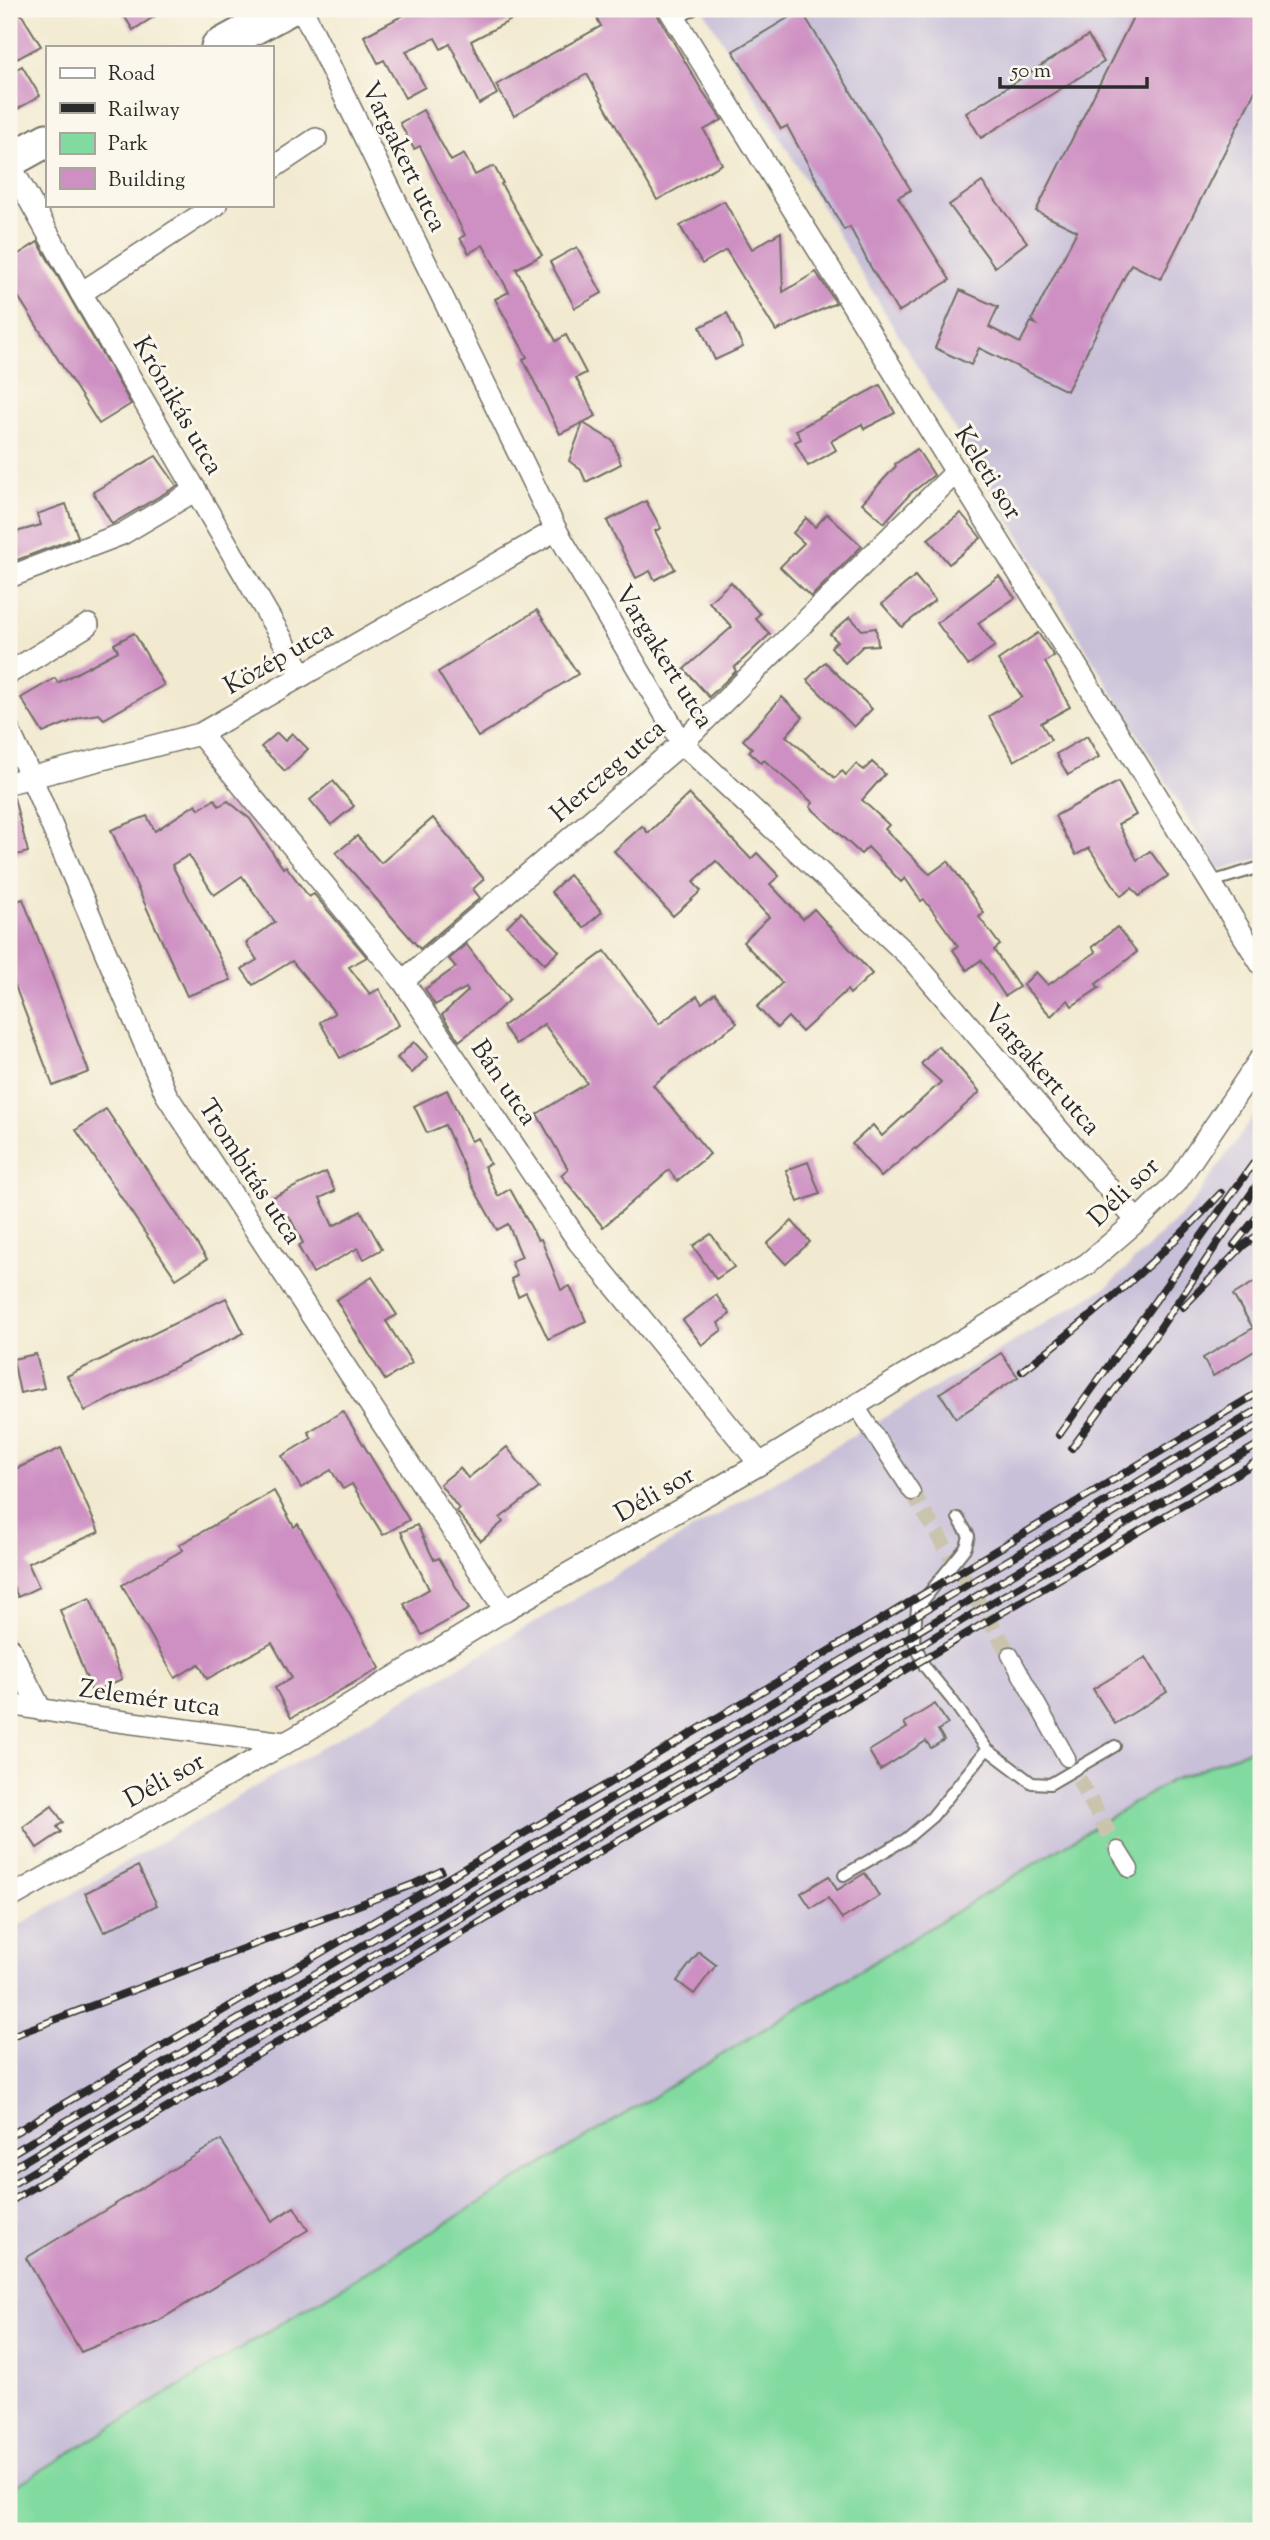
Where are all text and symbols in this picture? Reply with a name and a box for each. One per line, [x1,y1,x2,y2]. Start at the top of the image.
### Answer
legend [46,46,273,206]
scale bar [1000,46,1148,90]
text: 50 m [1010,57,1051,87]
text: Road [108,60,155,90]
street label: Vargakert utca [350,76,455,238]
text: Railway [108,96,180,126]
text: Park [108,130,149,160]
text: Building [108,166,185,196]
street label: Krónikás utca [122,330,231,482]
street label: Keleti sor [943,419,1030,528]
street label: Vargakert utca [604,578,722,736]
street label: Közép utca [218,613,341,705]
street label: Herczeg utca [543,711,674,832]
street label: Vargakert utca [974,997,1109,1144]
street label: Bán utca [460,1033,545,1134]
street label: Trombitás utca [188,1092,310,1252]
street label: Déli sor [1081,1149,1169,1236]
street label: Déli sor [608,1457,702,1533]
street label: Zelemér utca [77,1671,223,1728]
street label: Déli sor [118,1744,212,1818]

